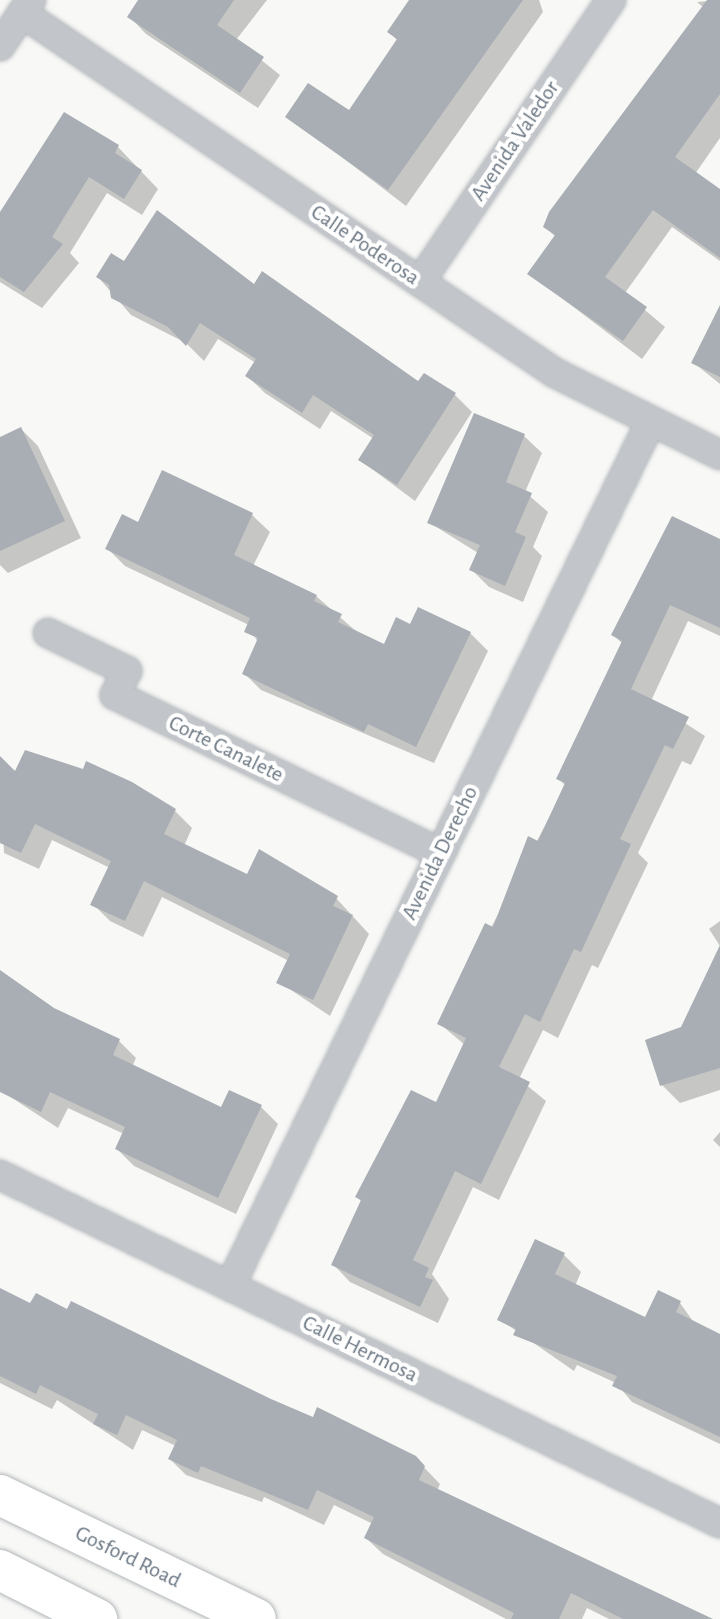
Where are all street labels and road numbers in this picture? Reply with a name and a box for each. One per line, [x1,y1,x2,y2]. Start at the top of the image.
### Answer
street label: Avenida Valedor [465,76,565,206]
street label: Calle Poderosa [306,199,424,291]
street label: Corte Canalete [164,710,288,788]
street label: Avenida Derecho [396,782,484,924]
street label: Calle Hermosa [298,1310,422,1388]
street label: Gosford Road [71,1520,185,1594]

